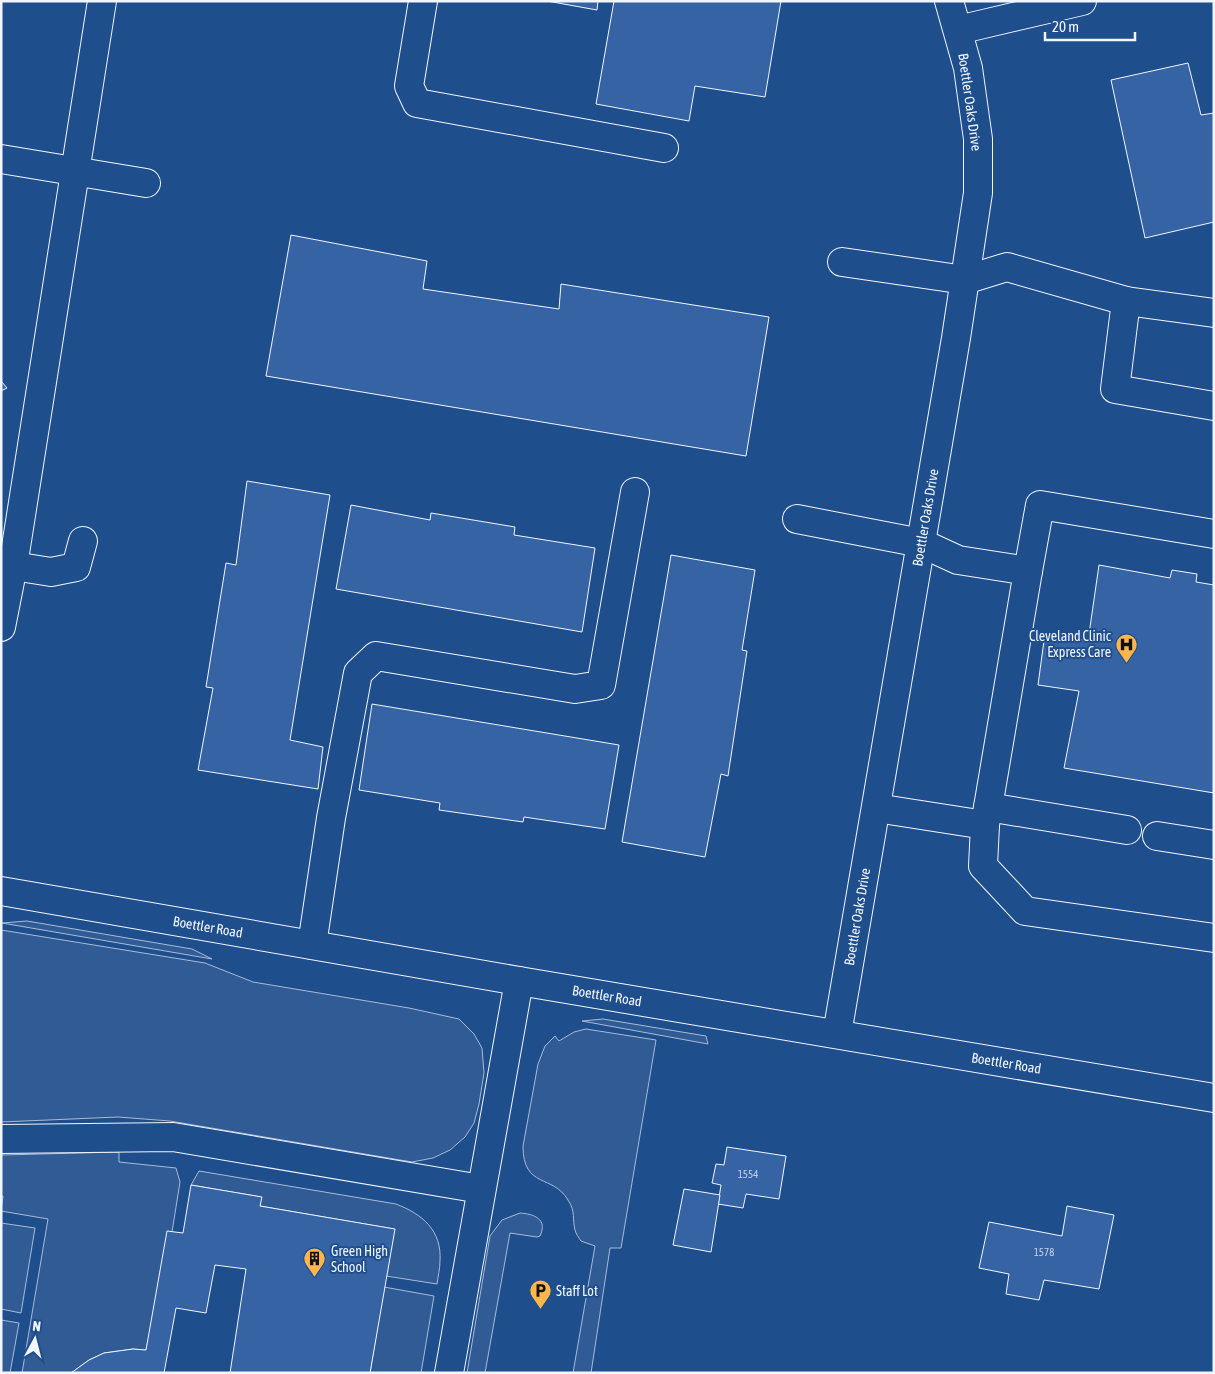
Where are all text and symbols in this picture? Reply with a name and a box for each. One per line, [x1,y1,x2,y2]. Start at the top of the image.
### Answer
scale bar [1045,10,1135,42]
text: 20 m [1052,18,1079,35]
street label: Boettler Oaks Drive [955,52,985,152]
street label: Boettler Oaks Drive [909,468,942,567]
place label: Cleveland Clinic Express Care [1029,628,1112,660]
hospital icon: Cleveland Clinic Express Care [1115,632,1139,663]
street label: Boettler Oaks Drive [841,867,873,967]
street label: Boettler Road [172,913,244,941]
street label: Boettler Road [571,982,643,1010]
street label: Boettler Road [970,1049,1042,1077]
house number: 1554 [738,1168,758,1180]
place label: Green High School [331,1243,388,1275]
house number: 1578 [1034,1246,1054,1258]
building icon: Green High School [303,1247,327,1278]
parking icon: Staff Lot [528,1279,552,1310]
place label: Staff Lot [556,1283,598,1299]
north arrow [10,1314,60,1364]
text: N [32,1318,42,1335]

